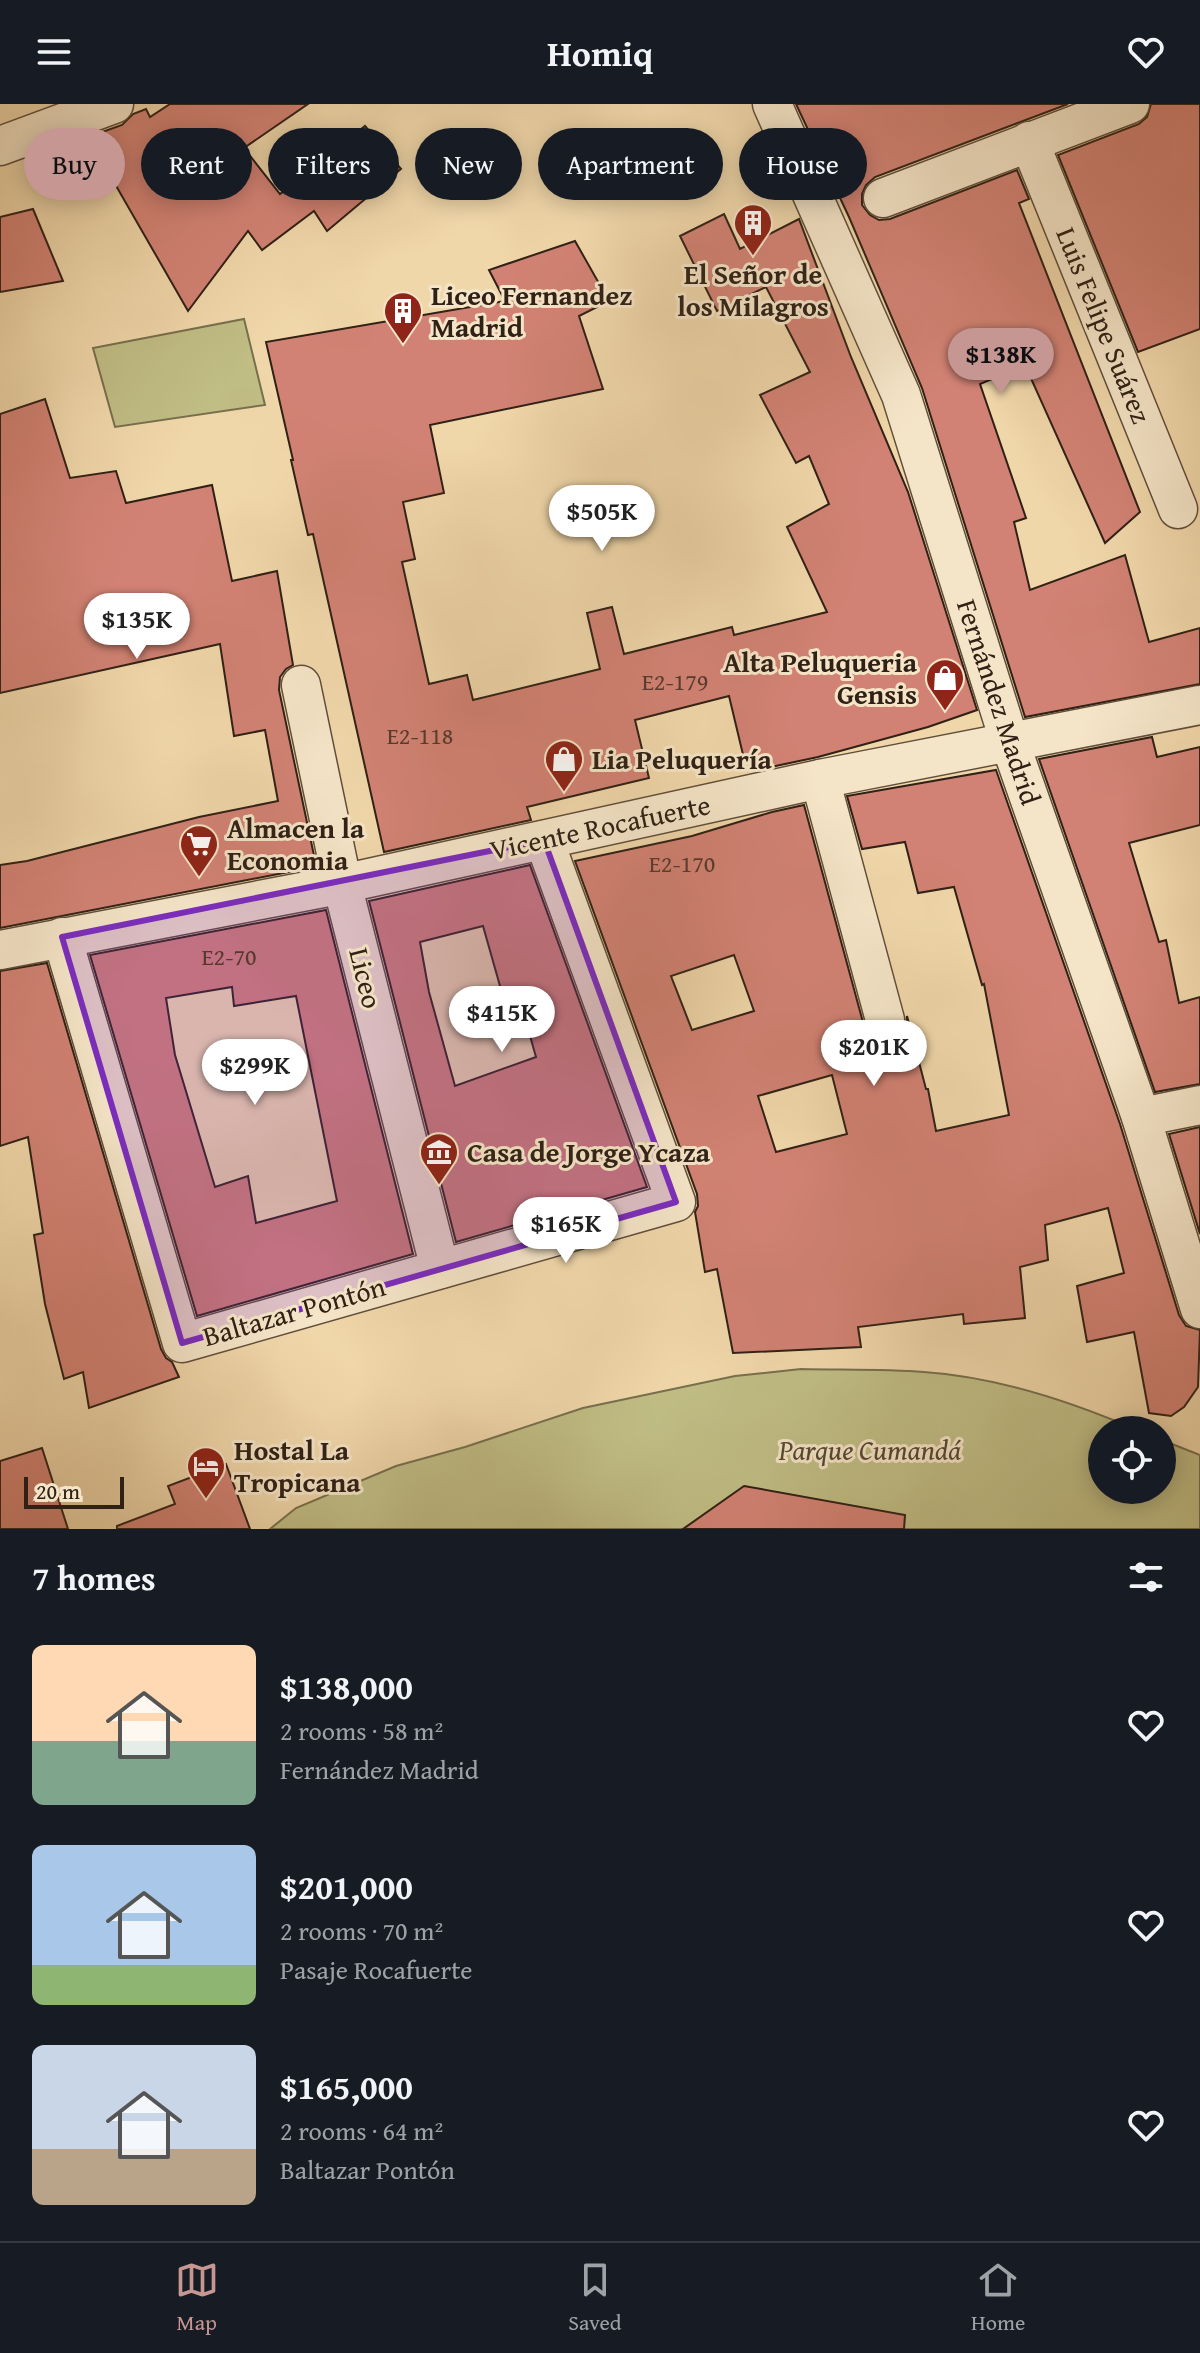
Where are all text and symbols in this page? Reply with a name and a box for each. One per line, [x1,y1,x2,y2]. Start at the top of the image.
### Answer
text: Homiq [547,26,653,79]
icon: menu [32,30,76,74]
icon: heart [1124,30,1168,74]
chip: Buy [24,128,125,200]
chip: Rent [141,128,252,200]
chip: Filters [268,128,399,200]
chip: New [415,128,522,200]
chip: Apartment [538,128,723,200]
chip: House [739,128,867,200]
building icon: El Señor de los Milagros [732,202,774,257]
street label: Luis Felipe Suárez [1046,221,1162,429]
place label: El Señor de los Milagros [677,253,829,326]
place label: Liceo Fernandez Madrid [431,274,633,347]
building icon: Liceo Fernandez Madrid [382,290,424,345]
pin: $138K [945,328,1057,396]
text: $138K [966,334,1036,373]
pin: $505K [546,485,658,553]
text: $505K [567,491,637,530]
pin: $135K [81,593,193,661]
street label: Fernández Madrid [947,594,1052,810]
text: $135K [102,599,172,638]
place label: Alta Peluqueria Gensis [723,641,918,714]
shop icon: Alta Peluqueria Gensis [924,657,966,712]
house number: E2-179 [642,664,708,699]
house number: E2-118 [387,718,453,753]
shop icon: Lia Peluquería [543,738,585,793]
place label: Lia Peluquería [592,738,773,779]
street label: Vicente Rocafuerte [486,783,714,870]
place label: Almacen la Economia [227,807,365,880]
supermarket icon: Almacen la Economia [178,823,220,878]
house number: E2-170 [649,846,715,881]
house number: E2-70 [201,939,257,974]
street label: Liceo [339,943,394,1013]
pin: $415K [446,986,558,1054]
text: $415K [467,992,537,1031]
pin: $201K [818,1020,930,1088]
text: $201K [839,1026,909,1065]
pin: $299K [199,1039,311,1107]
text: $299K [220,1045,290,1084]
museum icon: Casa de Jorge Ycaza [418,1131,460,1186]
place label: Casa de Jorge Ycaza [467,1131,711,1172]
pin: $165K [510,1197,622,1265]
text: $165K [531,1203,601,1242]
street label: Baltazar Pontón [198,1265,390,1356]
map controls [1088,1416,1176,1504]
button: locate [1088,1416,1176,1504]
place label: Hostal La Tropicana [234,1429,361,1502]
park label: Parque Cumandá [778,1429,961,1470]
hotel icon: Hostal La Tropicana [185,1445,227,1500]
scale bar [24,1473,124,1509]
text: 20 m [36,1475,80,1507]
text: 7 homes [32,1553,156,1602]
icon: filters [1124,1555,1168,1599]
text: $138,000 [280,1662,413,1711]
icon: home [96,1677,192,1773]
icon: heart [1124,1703,1168,1747]
text: 2 rooms · 58 m² [280,1711,443,1750]
text: Fernández Madrid [280,1750,479,1789]
text: $201,000 [280,1862,413,1911]
icon: home [96,1877,192,1973]
icon: heart [1124,1903,1168,1947]
text: 2 rooms · 70 m² [280,1911,443,1950]
text: Pasaje Rocafuerte [280,1950,473,1989]
text: $165,000 [280,2062,413,2111]
icon: home [96,2077,192,2173]
icon: heart [1124,2103,1168,2147]
text: 2 rooms · 64 m² [280,2111,443,2150]
text: Baltazar Pontón [280,2150,455,2189]
tab: Map [175,2258,219,2338]
tab: Saved [568,2258,622,2338]
tab: Home [971,2258,1025,2338]

